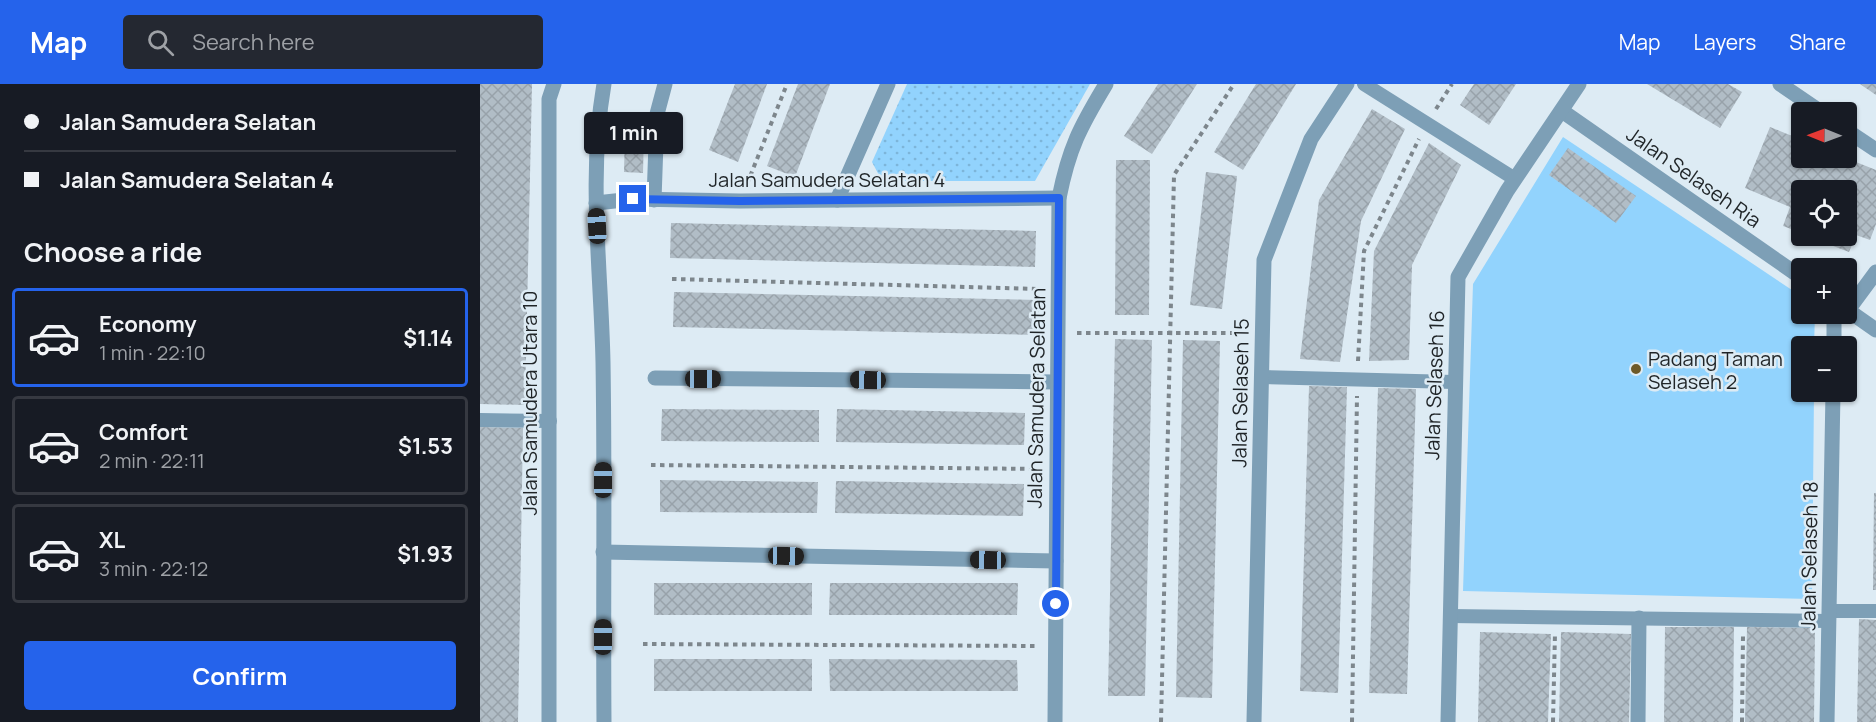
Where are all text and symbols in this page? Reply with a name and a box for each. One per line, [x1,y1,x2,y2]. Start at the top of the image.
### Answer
search box [123,15,543,69]
text: Map [30,23,87,61]
icon: search [144,26,177,59]
text: Search here [192,27,315,57]
text: Map [1619,28,1660,56]
text: Layers [1693,28,1756,56]
text: Share [1789,28,1846,56]
north arrow [1791,102,1857,168]
map controls [1791,102,1857,402]
text: Jalan Samudera Selatan [60,107,316,137]
callout: 1 min [584,112,682,154]
text: 1 min [609,119,658,146]
street label: Jalan Selaseh Ria [1621,121,1767,233]
text: Jalan Samudera Selatan 4 [60,165,334,195]
street label: Jalan Samudera Selatan 4 [709,166,945,193]
button: locate [1791,180,1857,246]
route end [619,185,646,212]
car [587,208,607,244]
text: Choose a ride [24,233,202,270]
button: + [1791,258,1857,324]
street label: Jalan Samudera Selatan [1021,287,1051,509]
street label: Jalan Samudera Utara 10 [516,291,543,515]
text: Economy [99,309,197,339]
street label: Jalan Selaseh 16 [1418,310,1450,460]
icon: car [27,311,81,365]
street label: Jalan Selaseh 15 [1225,318,1255,468]
text: $1.14 [403,323,453,353]
button: − [1791,336,1857,402]
text: 1 min · 22:10 [99,339,206,366]
place label: Padang Taman Selaseh 2 [1648,345,1783,395]
marker: Padang Taman Selaseh 2 [1629,362,1643,376]
car [685,370,721,388]
car [850,371,886,389]
text: Comfort [99,417,188,447]
icon: car [27,419,81,473]
text: $1.53 [398,431,453,461]
text: 2 min · 22:11 [99,447,205,474]
car [594,462,612,498]
street label: Jalan Selaseh 18 [1794,481,1824,631]
text: XL [99,525,125,555]
icon: car [27,527,81,581]
text: $1.93 [397,539,453,569]
car [768,547,804,565]
car [970,551,1006,569]
text: 3 min · 22:12 [99,555,208,582]
route start [1042,590,1069,617]
car [594,619,612,655]
button: Confirm [24,641,456,710]

